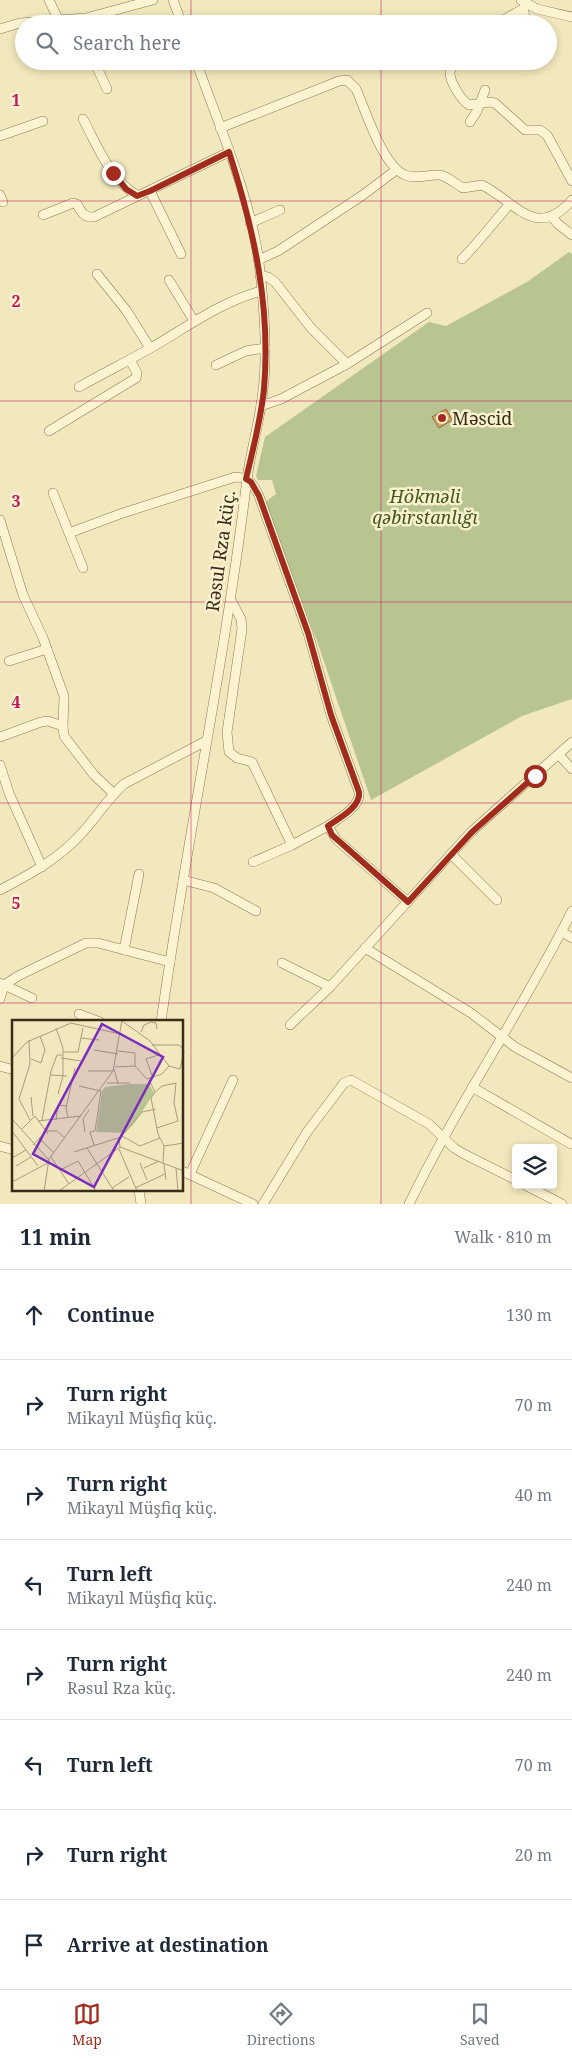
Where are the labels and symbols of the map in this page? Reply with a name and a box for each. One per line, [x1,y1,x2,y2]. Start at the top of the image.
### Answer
text: 1 [11,89,21,111]
route end [102,162,125,185]
text: 2 [11,290,21,312]
place label: Məscid [452,406,512,430]
marker: Məscid [436,412,448,424]
park label: Hökməli qəbirstanlığı [372,484,478,529]
street label: Rəsul Rza küç. [200,489,240,613]
text: 3 [11,490,21,512]
text: 4 [11,691,21,713]
route start [524,765,547,788]
text: 5 [11,892,21,914]
inset map [12,1020,184,1192]

